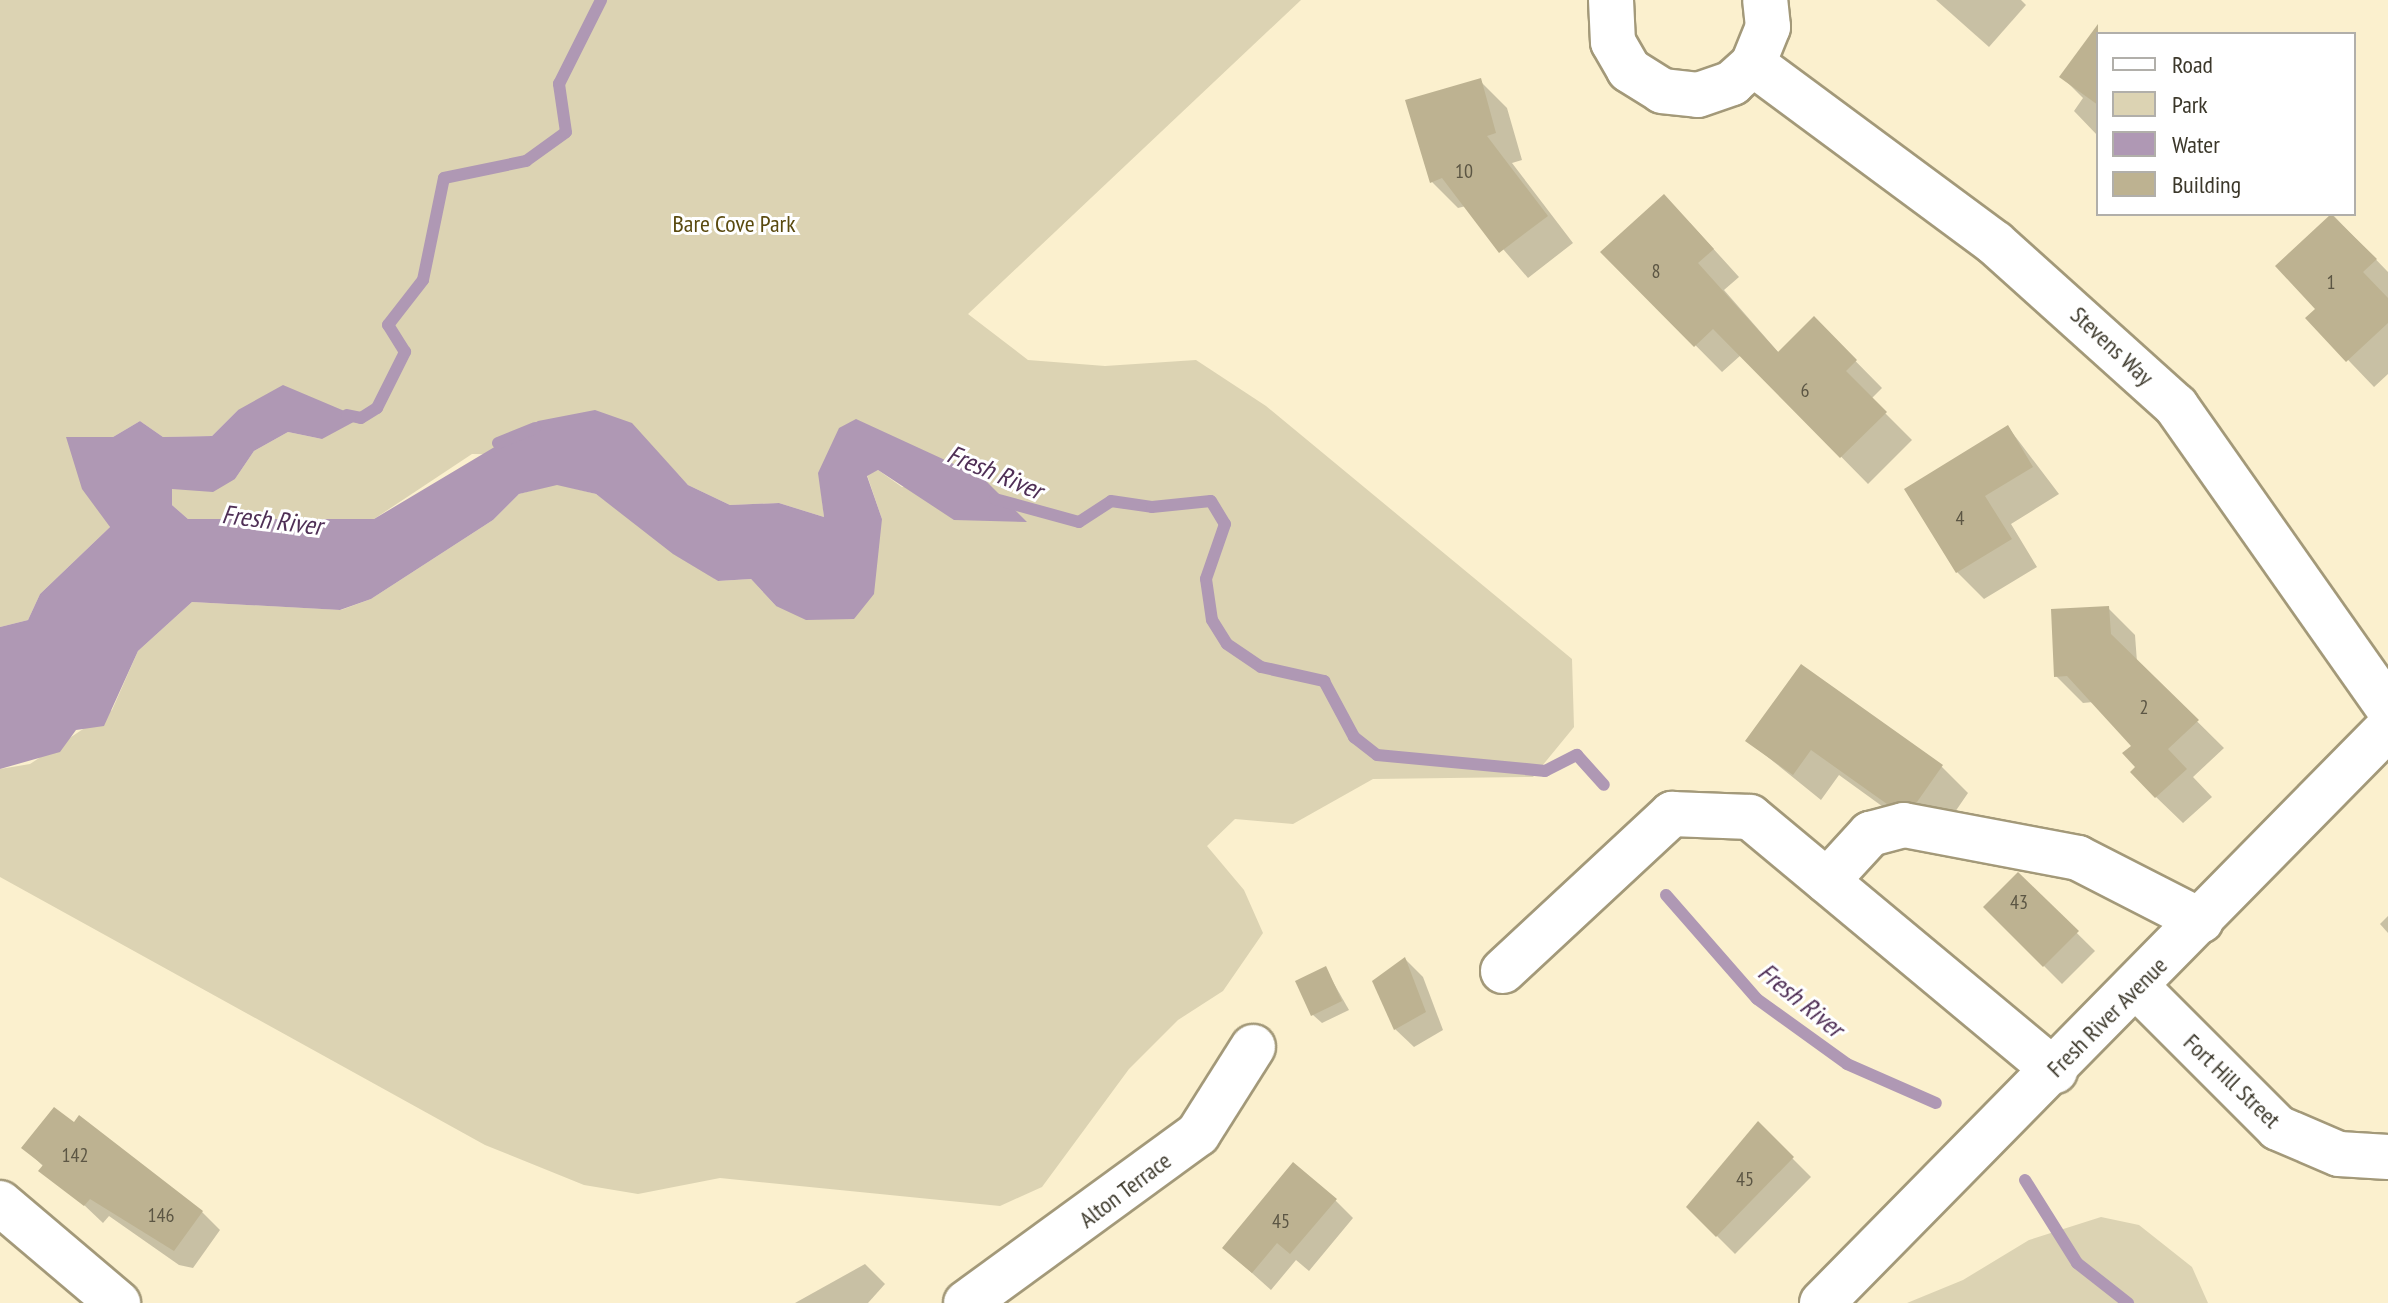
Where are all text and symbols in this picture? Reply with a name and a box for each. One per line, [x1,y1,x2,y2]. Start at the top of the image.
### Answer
legend [2096,32,2356,216]
text: Road [2172,49,2213,80]
text: Park [2172,89,2208,120]
text: Water [2172,129,2220,160]
house number: 10 [1455,159,1473,183]
text: Building [2172,169,2241,200]
park label: Bare Cove Park [673,210,795,238]
house number: 8 [1652,259,1660,283]
house number: 1 [2327,270,2335,294]
street label: Stevens Way [2064,300,2160,392]
house number: 6 [1801,378,1809,402]
water label: Fresh River [943,438,1047,506]
water label: Fresh River [220,498,324,542]
house number: 4 [1956,506,1964,530]
house number: 2 [2140,695,2148,719]
house number: 43 [2010,890,2028,914]
street label: Fresh River Avenue [2041,951,2173,1083]
water label: Fresh River [1752,956,1850,1044]
street label: Fort Hill Street [2178,1028,2286,1134]
house number: 142 [62,1143,88,1167]
street label: Alton Terrace [1073,1146,1177,1234]
house number: 45 [1736,1167,1754,1191]
house number: 146 [148,1203,174,1227]
house number: 45 [1272,1209,1290,1233]

